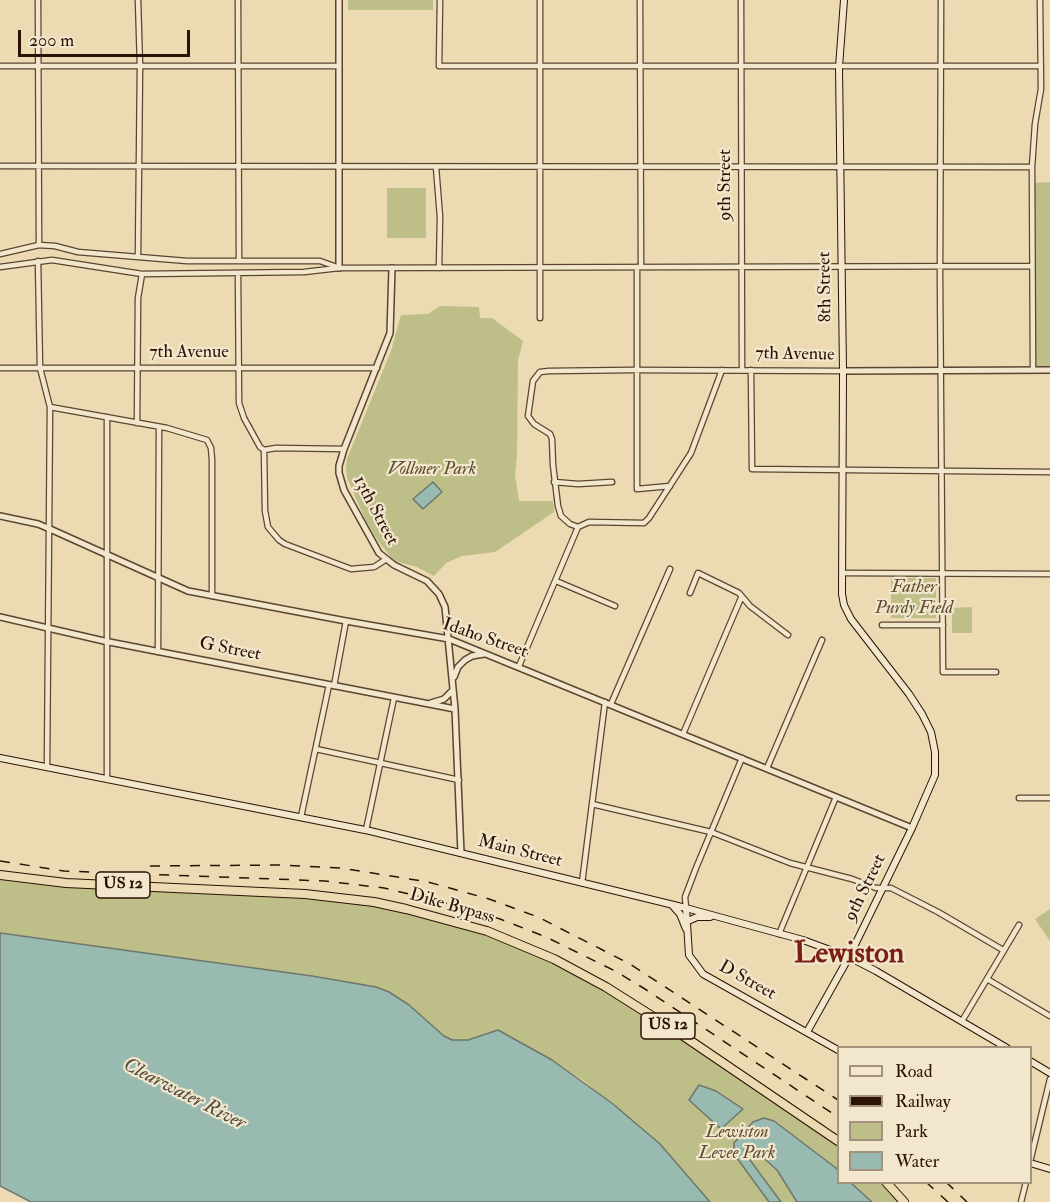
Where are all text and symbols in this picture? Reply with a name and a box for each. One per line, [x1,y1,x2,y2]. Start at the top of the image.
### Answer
scale bar [21,18,194,56]
text: 200 m [29,29,74,52]
street label: 9th Street [715,149,737,221]
street label: 8th Street [815,251,837,323]
street label: 7th Avenue [149,342,229,364]
street label: 7th Avenue [755,344,835,366]
park label: Vollmer Park [388,459,476,481]
street label: 13th Street [348,472,402,550]
park label: Father Purdy Field [875,577,953,620]
street label: Idaho Street [440,614,530,664]
street label: G Street [197,633,263,667]
street label: Main Street [476,831,564,873]
street label: 9th Street [841,851,891,925]
road number: US 12 [96,872,150,898]
street label: Dike Bypass [407,885,497,929]
district label: Lewiston [794,938,904,974]
street label: D Street [715,957,779,1005]
road number: US 12 [641,1013,695,1039]
legend [837,1046,1032,1184]
water label: Clearwater River [119,1054,249,1136]
text: Road [895,1060,933,1083]
text: Railway [895,1090,951,1113]
text: Park [895,1120,928,1143]
park label: Lewiston Levee Park [699,1122,775,1164]
text: Water [895,1150,939,1173]

